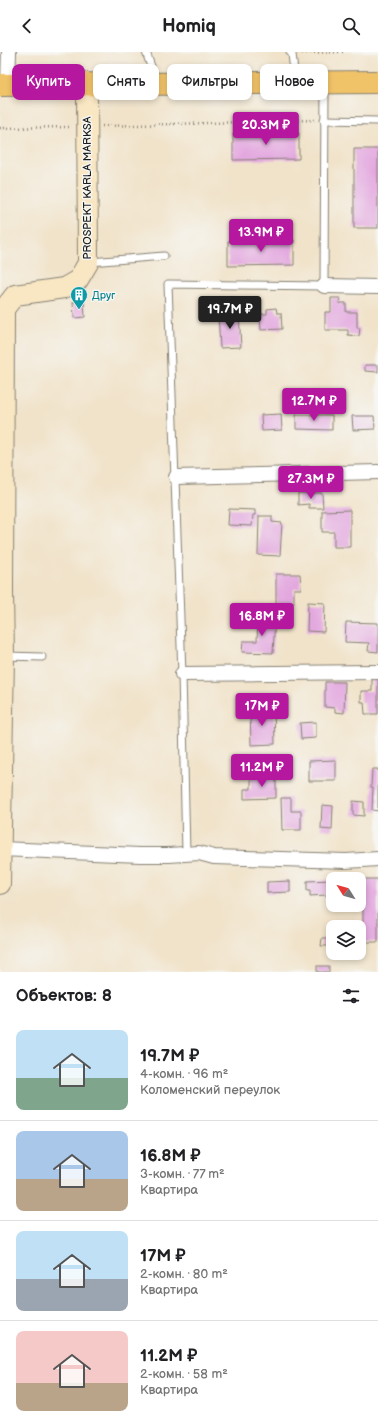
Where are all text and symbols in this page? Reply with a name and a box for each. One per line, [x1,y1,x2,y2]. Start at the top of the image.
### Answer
icon: back [16,15,38,37]
icon: search [340,15,362,37]
text: Homiq [162,16,216,37]
chip: Купить [12,64,85,100]
chip: Снять [93,64,159,100]
chip: Фильтры [167,64,252,100]
chip: Новое [260,64,328,100]
pin: 20.3M ₽ [229,112,303,146]
street label: PROSPEKT KARLA MARKSA [81,116,94,259]
text: 20.3M ₽ [242,117,290,133]
pin: 13.9M ₽ [224,219,298,253]
text: 13.9M ₽ [238,224,284,240]
building icon: Друг [69,285,89,310]
place label: Друг [92,289,116,302]
pin: 19.7M ₽ [193,296,267,330]
text: 19.7M ₽ [207,301,253,317]
pin: 12.7M ₽ [277,388,351,422]
text: 12.7M ₽ [291,393,337,409]
pin: 27.3M ₽ [274,466,348,500]
text: 27.3M ₽ [287,471,335,487]
pin: 16.8M ₽ [225,603,299,637]
text: 16.8M ₽ [239,608,285,624]
pin: 17M ₽ [234,693,290,727]
text: 17M ₽ [245,698,279,714]
pin: 11.2M ₽ [225,754,299,788]
text: 11.2M ₽ [240,759,284,775]
north arrow [326,872,366,912]
map controls [326,872,366,960]
button: layers [326,920,366,960]
icon: filters [340,985,362,1007]
text: Объектов: 8 [16,986,112,1006]
icon: home [48,1046,96,1094]
text: 19.7M ₽ [140,1046,199,1066]
text: 4-комн. · 96 m² [140,1066,228,1082]
text: Коломенский переулок [140,1082,280,1098]
text: 16.8M ₽ [140,1146,201,1166]
icon: home [48,1147,96,1195]
text: 3-комн. · 77 m² [140,1166,225,1182]
text: Квартира [140,1182,198,1198]
text: 17M ₽ [140,1246,186,1266]
icon: home [48,1247,96,1295]
text: 2-комн. · 80 m² [140,1266,228,1282]
text: Квартира [140,1282,198,1298]
text: 11.2M ₽ [140,1346,197,1366]
icon: home [48,1347,96,1395]
text: 2-комн. · 58 m² [140,1366,228,1382]
text: Квартира [140,1382,198,1398]

